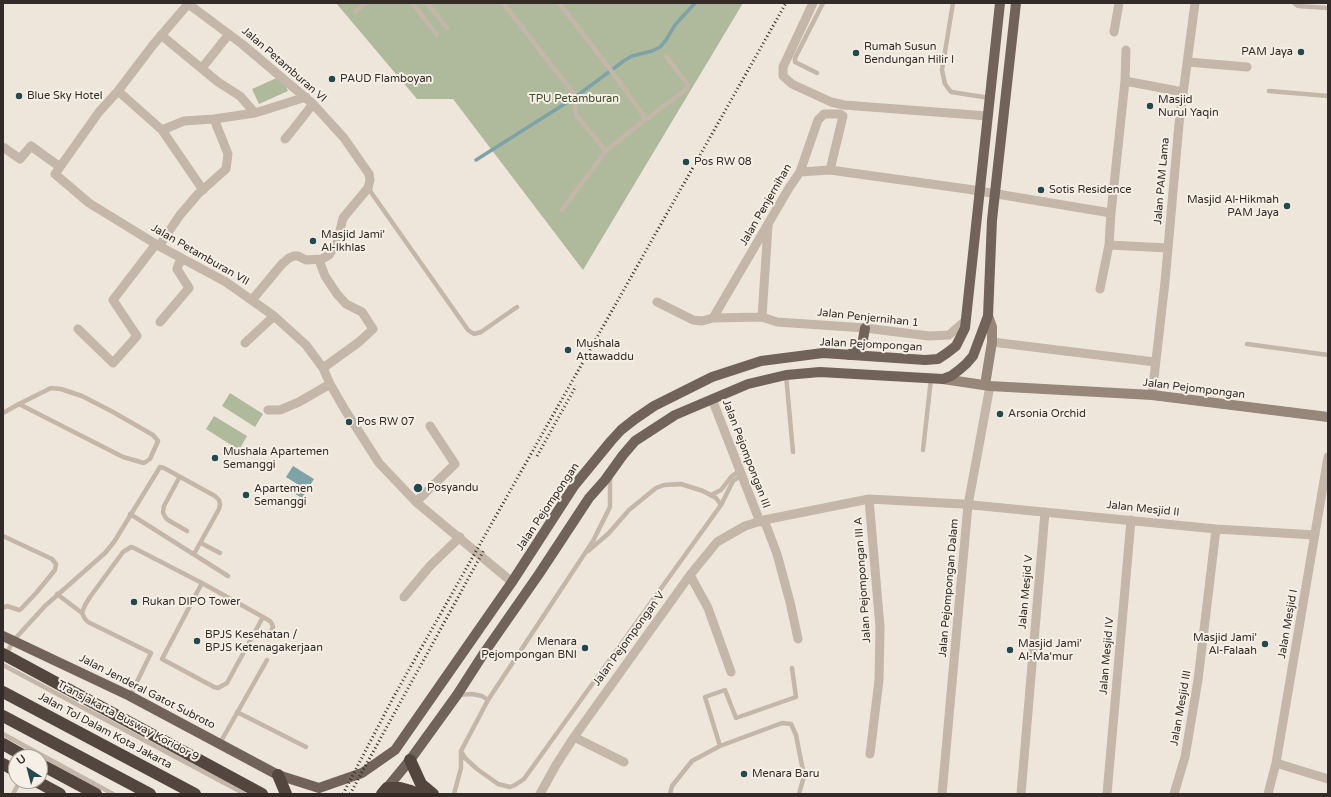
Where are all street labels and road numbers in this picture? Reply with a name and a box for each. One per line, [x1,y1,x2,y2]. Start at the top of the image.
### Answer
street label: Jalan Petamburan VI [239,25,329,105]
street label: Jalan PAM Lama [1152,137,1172,225]
street label: Jalan Penjernihan [737,162,795,248]
street label: Jalan Petamburan VII [149,221,251,289]
street label: Jalan Penjernihan 1 [817,306,919,330]
street label: Jalan Pejompongan [819,336,923,354]
street label: Jalan Pejompongan [1142,376,1246,402]
street label: Jalan Pejompongan III [719,398,773,510]
street label: Jalan Pejompongan [514,461,582,553]
street label: Jalan Mesjid II [1106,499,1180,519]
street label: Jalan Pejompongan III A [852,517,874,643]
street label: Jalan Pejompongan Dalam [936,518,962,658]
street label: Jalan Mesjid V [1016,554,1036,630]
street label: Jalan Mesjid I [1275,588,1301,660]
street label: Jalan Pejompongan V [590,589,668,689]
street label: Jalan Mesjid IV [1097,617,1117,695]
street label: Jalan Jenderal Gatot Subroto [77,652,217,732]
street label: Jalan Mesjid III [1168,669,1194,747]
street label: Transjakarta Busway Koridor 9 [55,678,201,764]
street label: Jalan Tol Dalam Kota Jakarta [36,690,174,772]

